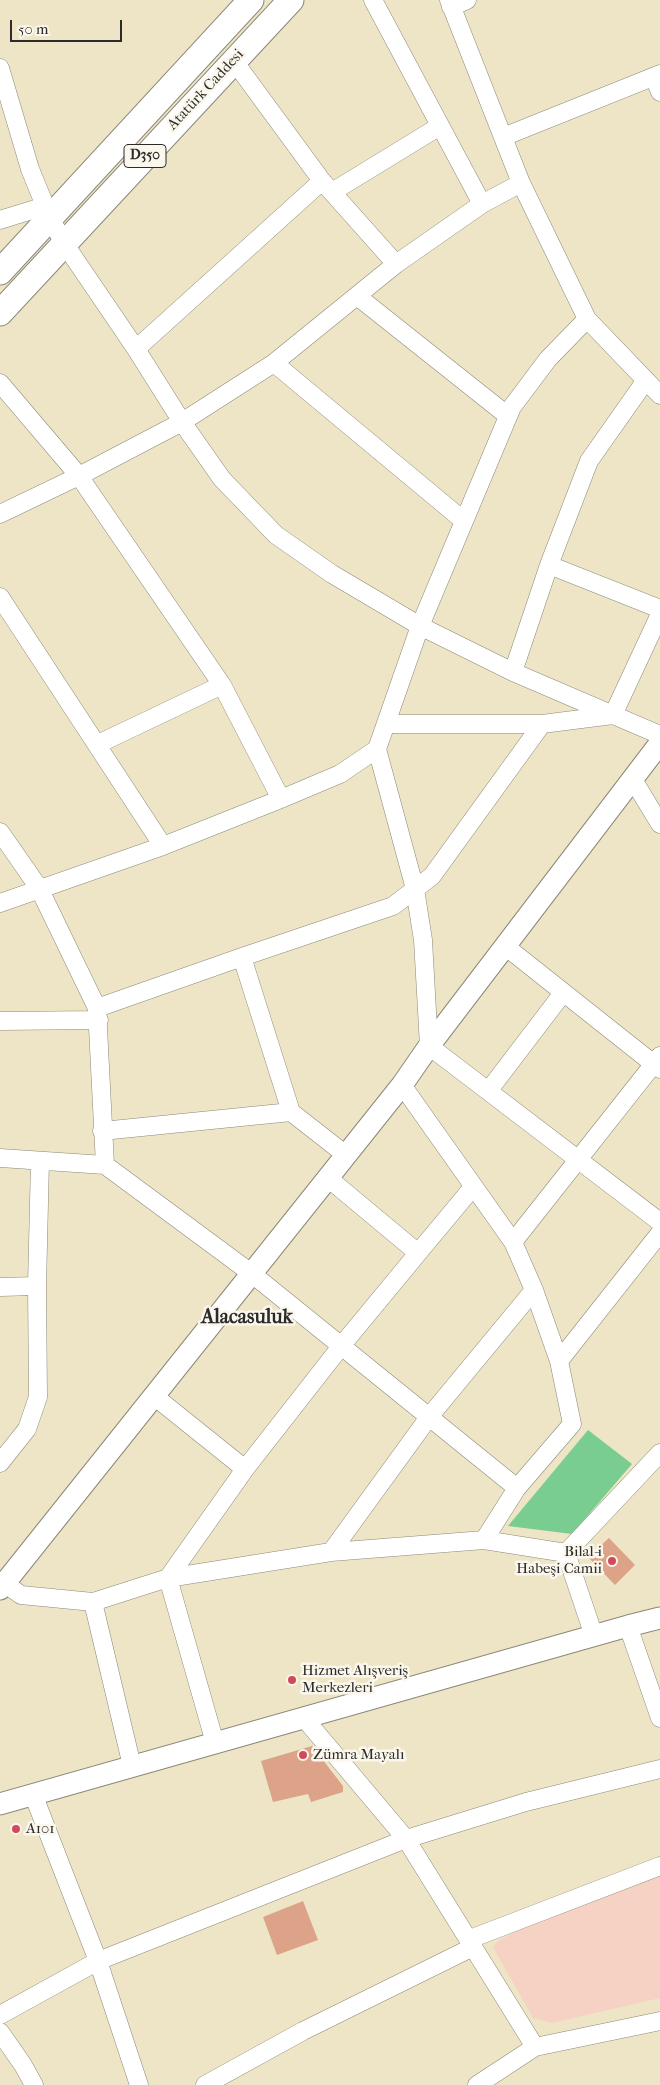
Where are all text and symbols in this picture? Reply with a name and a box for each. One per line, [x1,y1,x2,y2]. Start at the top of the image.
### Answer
scale bar [12,10,125,42]
text: 50 m [18,20,48,38]
street label: Atatürk Caddesi [164,46,248,134]
road number: D350 [124,144,166,168]
district label: Alacasuluk [201,1306,293,1330]
place label: Bilal-i Habeşi Camii [516,1543,602,1578]
marker: Bilal-i Habeşi Camii [606,1555,618,1567]
place label: Hizmet Alışveriş Merkezleri [302,1662,408,1697]
marker: Hizmet Alışveriş Merkezleri [286,1674,298,1686]
place label: Zümra Mayalı [313,1746,404,1764]
marker: Zümra Mayalı [297,1749,309,1761]
place label: A101 [26,1820,55,1838]
marker: A101 [10,1823,22,1835]

